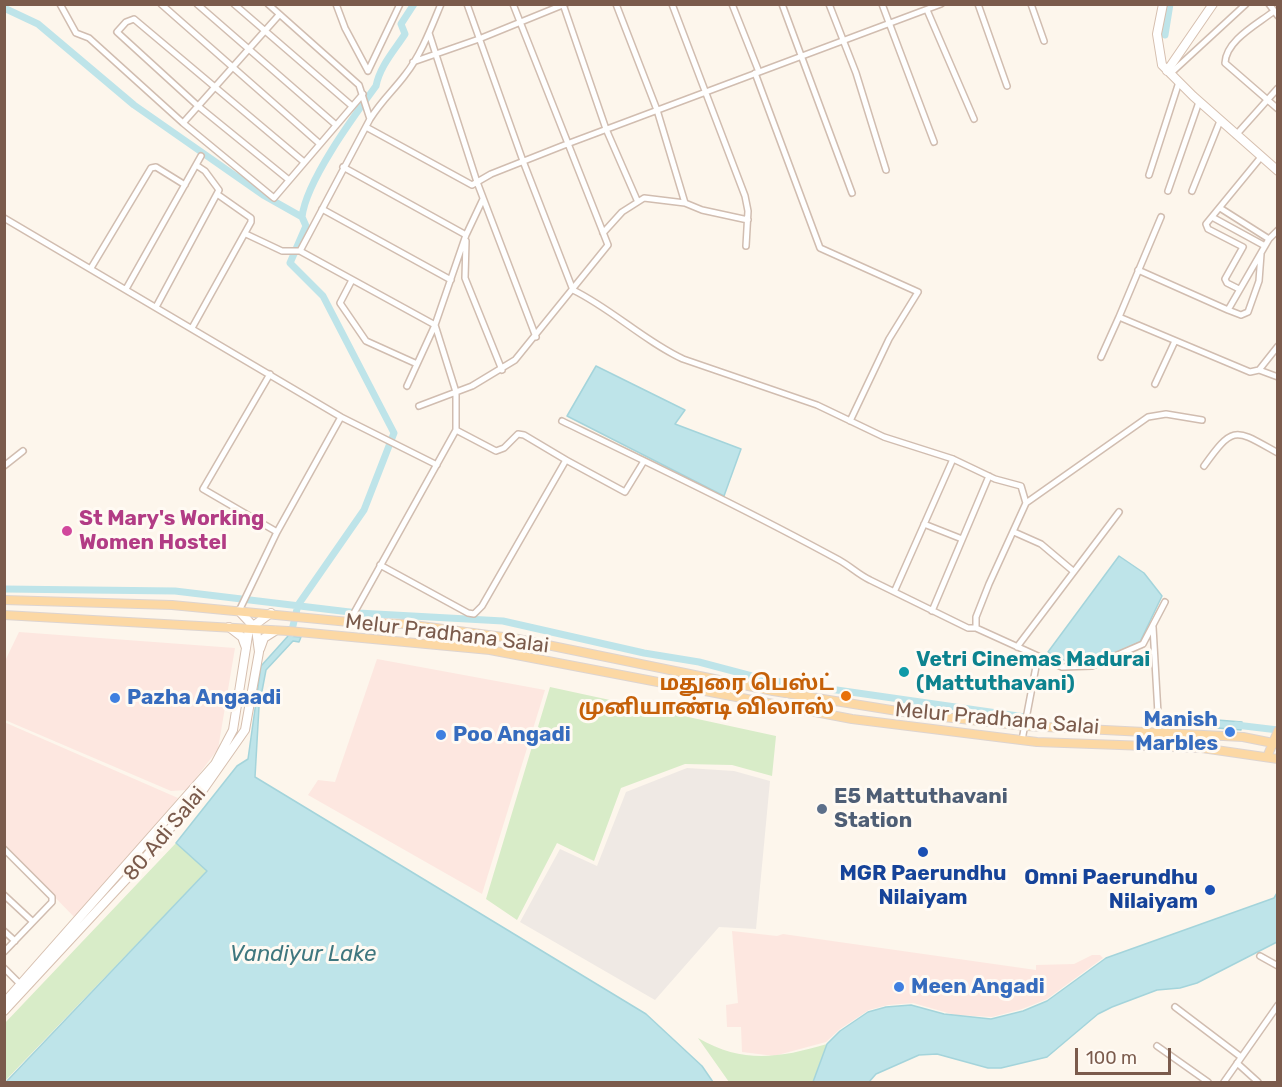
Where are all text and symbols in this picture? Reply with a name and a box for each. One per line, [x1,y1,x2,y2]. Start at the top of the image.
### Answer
place label: St Mary's Working Women Hostel [79,506,264,556]
marker: St Mary's Working Women Hostel [60,524,74,538]
street label: Melur Pradhana Salai [344,609,550,659]
place label: Vetri Cinemas Madurai (Mattuthavani) [916,647,1150,697]
marker: Vetri Cinemas Madurai (Mattuthavani) [897,665,911,679]
place label: மதுரை பெஸ்ட் முனியாண்டி விலாஸ் [579,671,834,721]
place label: Pazha Angaadi [127,685,281,711]
marker: மதுரை பெஸ்ட் முனியாண்டி விலாஸ் [839,689,853,703]
marker: Pazha Angaadi [108,691,122,705]
street label: Melur Pradhana Salai [894,698,1100,740]
place label: Manish Marbles [1135,707,1218,757]
place label: Poo Angadi [453,722,571,748]
marker: Manish Marbles [1223,725,1237,739]
marker: Poo Angadi [434,728,448,742]
street label: 80 Adi Salai [118,782,212,886]
place label: E5 Mattuthavani Station [834,784,1008,834]
marker: E5 Mattuthavani Station [815,802,829,816]
marker: MGR Paerundhu Nilaiyam [916,845,930,859]
place label: MGR Paerundhu Nilaiyam [839,861,1007,911]
place label: Omni Paerundhu Nilaiyam [1024,865,1198,915]
marker: Omni Paerundhu Nilaiyam [1203,883,1217,897]
water label: Vandiyur Lake [230,942,376,968]
place label: Meen Angadi [911,974,1045,1000]
marker: Meen Angadi [892,980,906,994]
scale bar [1078,1036,1174,1074]
text: 100 m [1086,1047,1137,1069]

